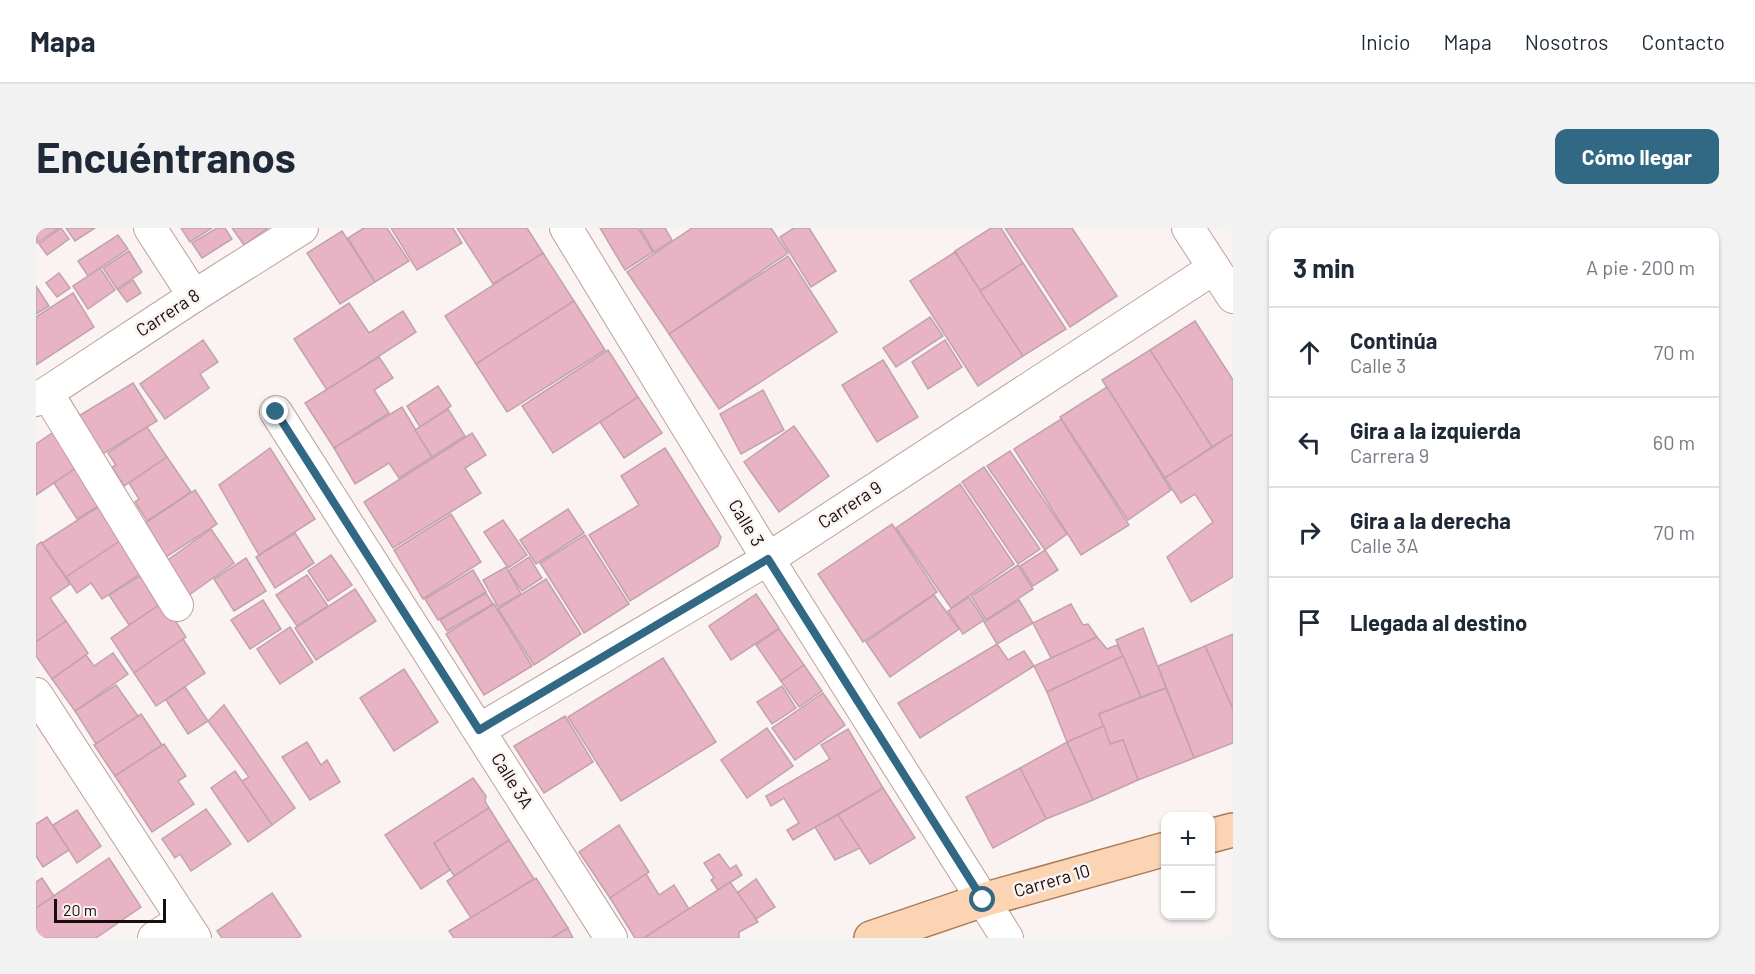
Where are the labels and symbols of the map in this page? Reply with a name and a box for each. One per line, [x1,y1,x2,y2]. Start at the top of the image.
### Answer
street label: Carrera 8 [132,284,203,341]
route end [262,398,288,424]
street label: Carrera 9 [814,476,885,533]
street label: Calle 3 [724,495,769,550]
street label: Calle 3A [487,748,539,813]
street label: Carrera 10 [1011,859,1092,901]
route start [969,886,995,912]
scale bar [54,896,166,924]

